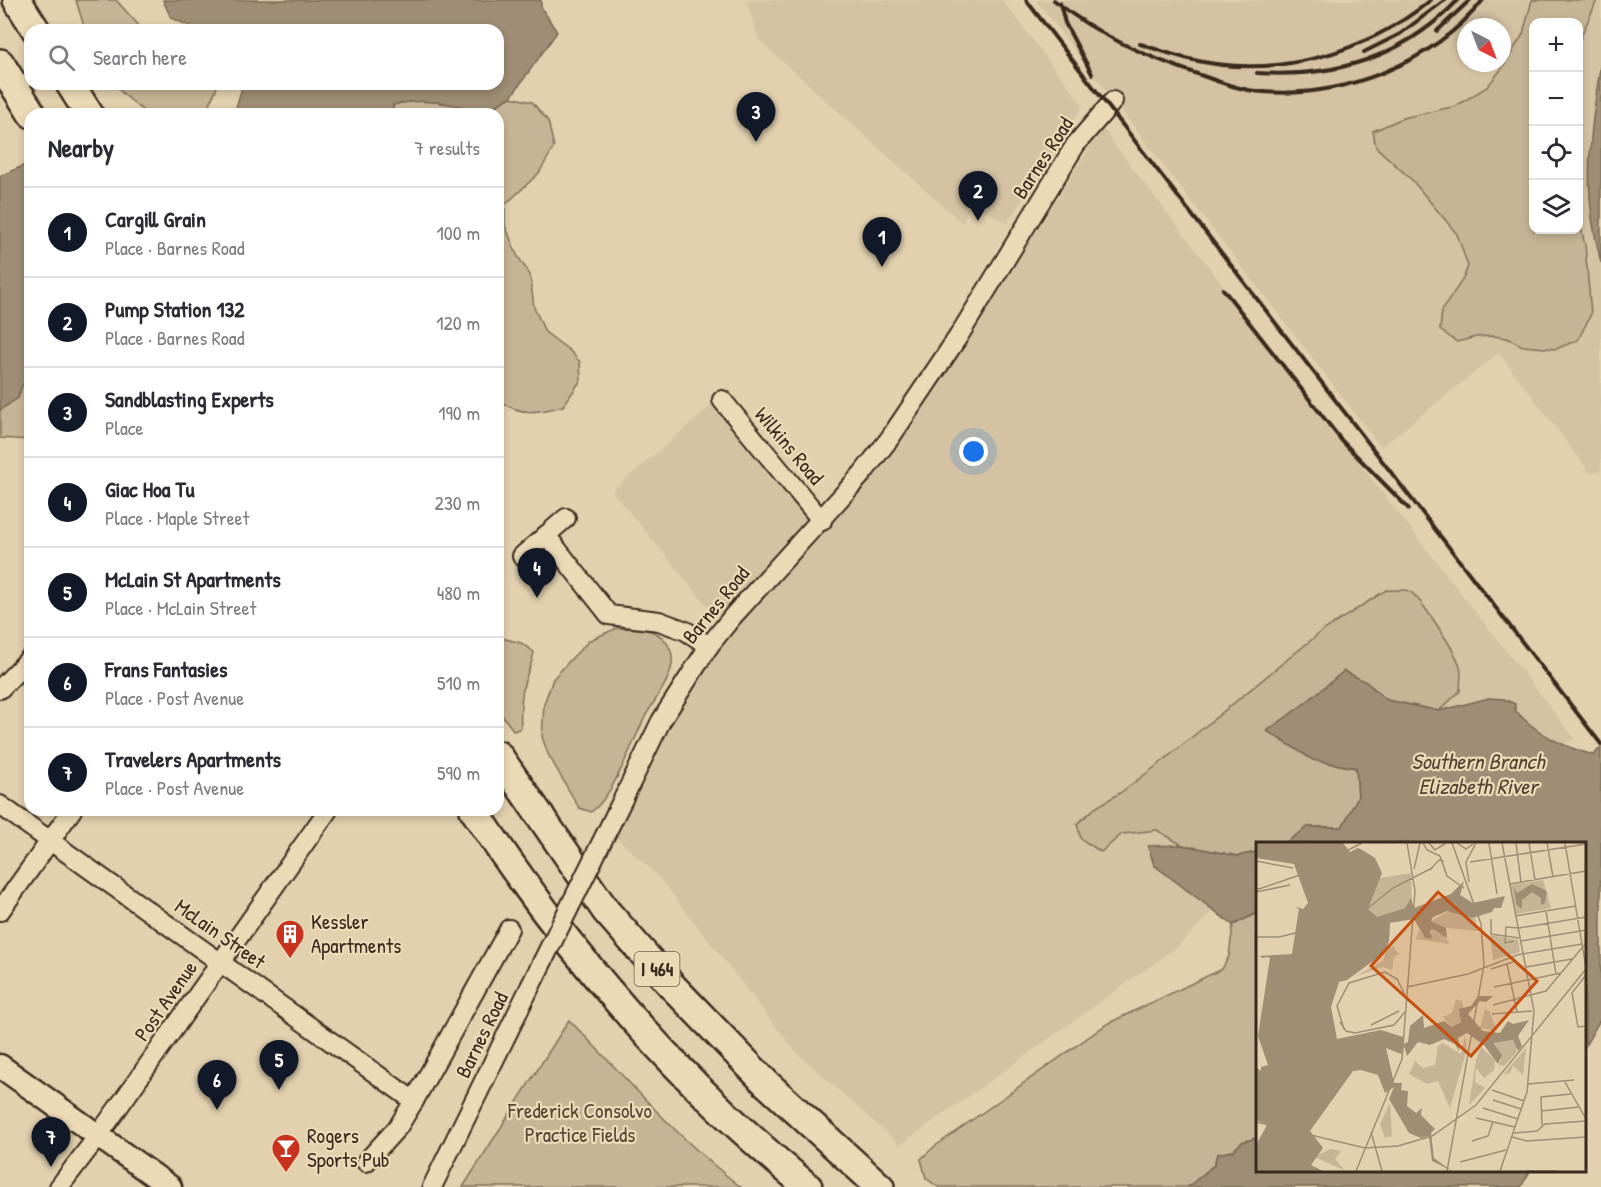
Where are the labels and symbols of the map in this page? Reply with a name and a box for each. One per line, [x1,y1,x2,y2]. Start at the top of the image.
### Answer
north arrow [1457,18,1511,72]
pin: 3 [736,92,776,142]
street label: Barnes Road [1005,111,1080,204]
pin: 2 [958,172,998,221]
pin: 1 [862,218,902,267]
street label: Wilkins Road [748,401,831,491]
your location [959,437,988,466]
pin: 4 [518,548,556,598]
street label: Barnes Road [675,560,756,650]
water label: Southern Branch Elizabeth River [1412,746,1546,801]
inset map [1256,842,1586,1172]
street label: McLain Street [169,892,272,976]
place label: Kessler Apartments [311,907,401,960]
building icon: Kessler Apartments [274,918,306,960]
road number: I 464 [634,952,680,986]
street label: Post Avenue [127,955,204,1047]
street label: Barnes Road [448,987,515,1083]
pin: 5 [260,1040,298,1090]
pin: 6 [198,1060,236,1110]
park label: Frederick Consolvo Practice Fields [507,1096,652,1149]
pin: 7 [32,1118,70,1167]
place label: Rogers Sports Pub [307,1121,389,1174]
bar icon: Rogers Sports Pub [270,1132,302,1174]

